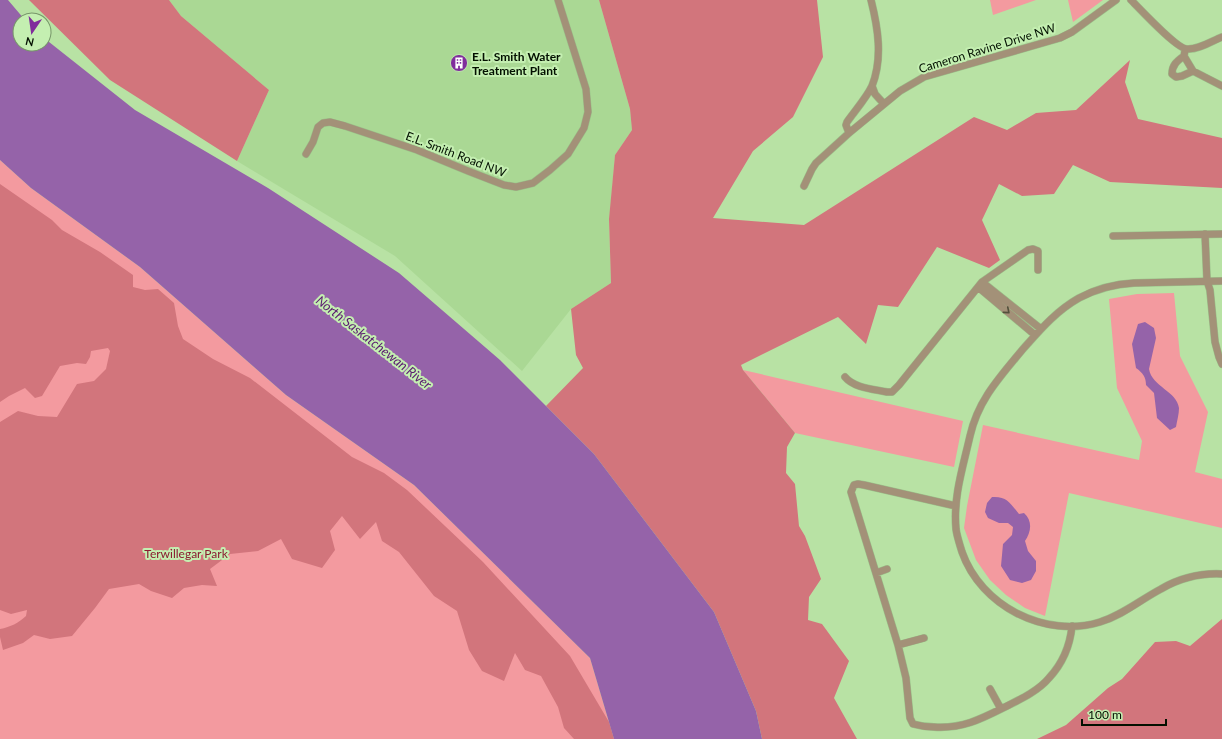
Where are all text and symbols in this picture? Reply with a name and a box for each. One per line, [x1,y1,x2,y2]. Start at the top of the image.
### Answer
north arrow [12,12,52,52]
street label: Cameron Ravine Drive NW [917,20,1058,76]
text: N [24,35,35,50]
place label: E.L. Smith Water Treatment Plant [472,49,561,78]
building icon: E.L. Smith Water Treatment Plant [449,53,469,73]
street label: E.L. Smith Road NW [404,128,509,180]
water label: North Saskatchewan River [313,292,435,392]
one-way arrow [1002,307,1009,314]
park label: Terwillegar Park [144,546,229,561]
scale bar [1082,701,1166,727]
text: 100 m [1088,707,1122,722]

